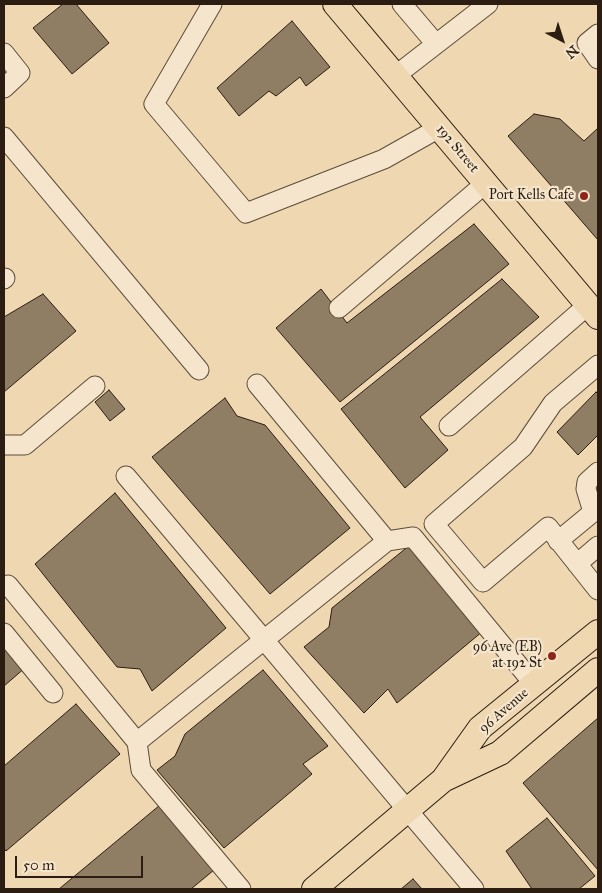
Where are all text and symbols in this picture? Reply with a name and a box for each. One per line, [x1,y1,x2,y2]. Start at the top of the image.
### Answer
north arrow [537,15,587,65]
text: N [562,42,582,62]
street label: 192 Street [432,122,482,176]
place label: Port Kells Cafe [489,188,574,204]
marker: Port Kells Cafe [578,190,590,202]
place label: 96 Ave (EB) at 192 St [473,640,542,672]
marker: 96 Ave (EB) at 192 St [546,650,558,662]
street label: 96 Avenue [476,685,532,737]
scale bar [18,846,145,878]
text: 50 m [23,856,55,874]

